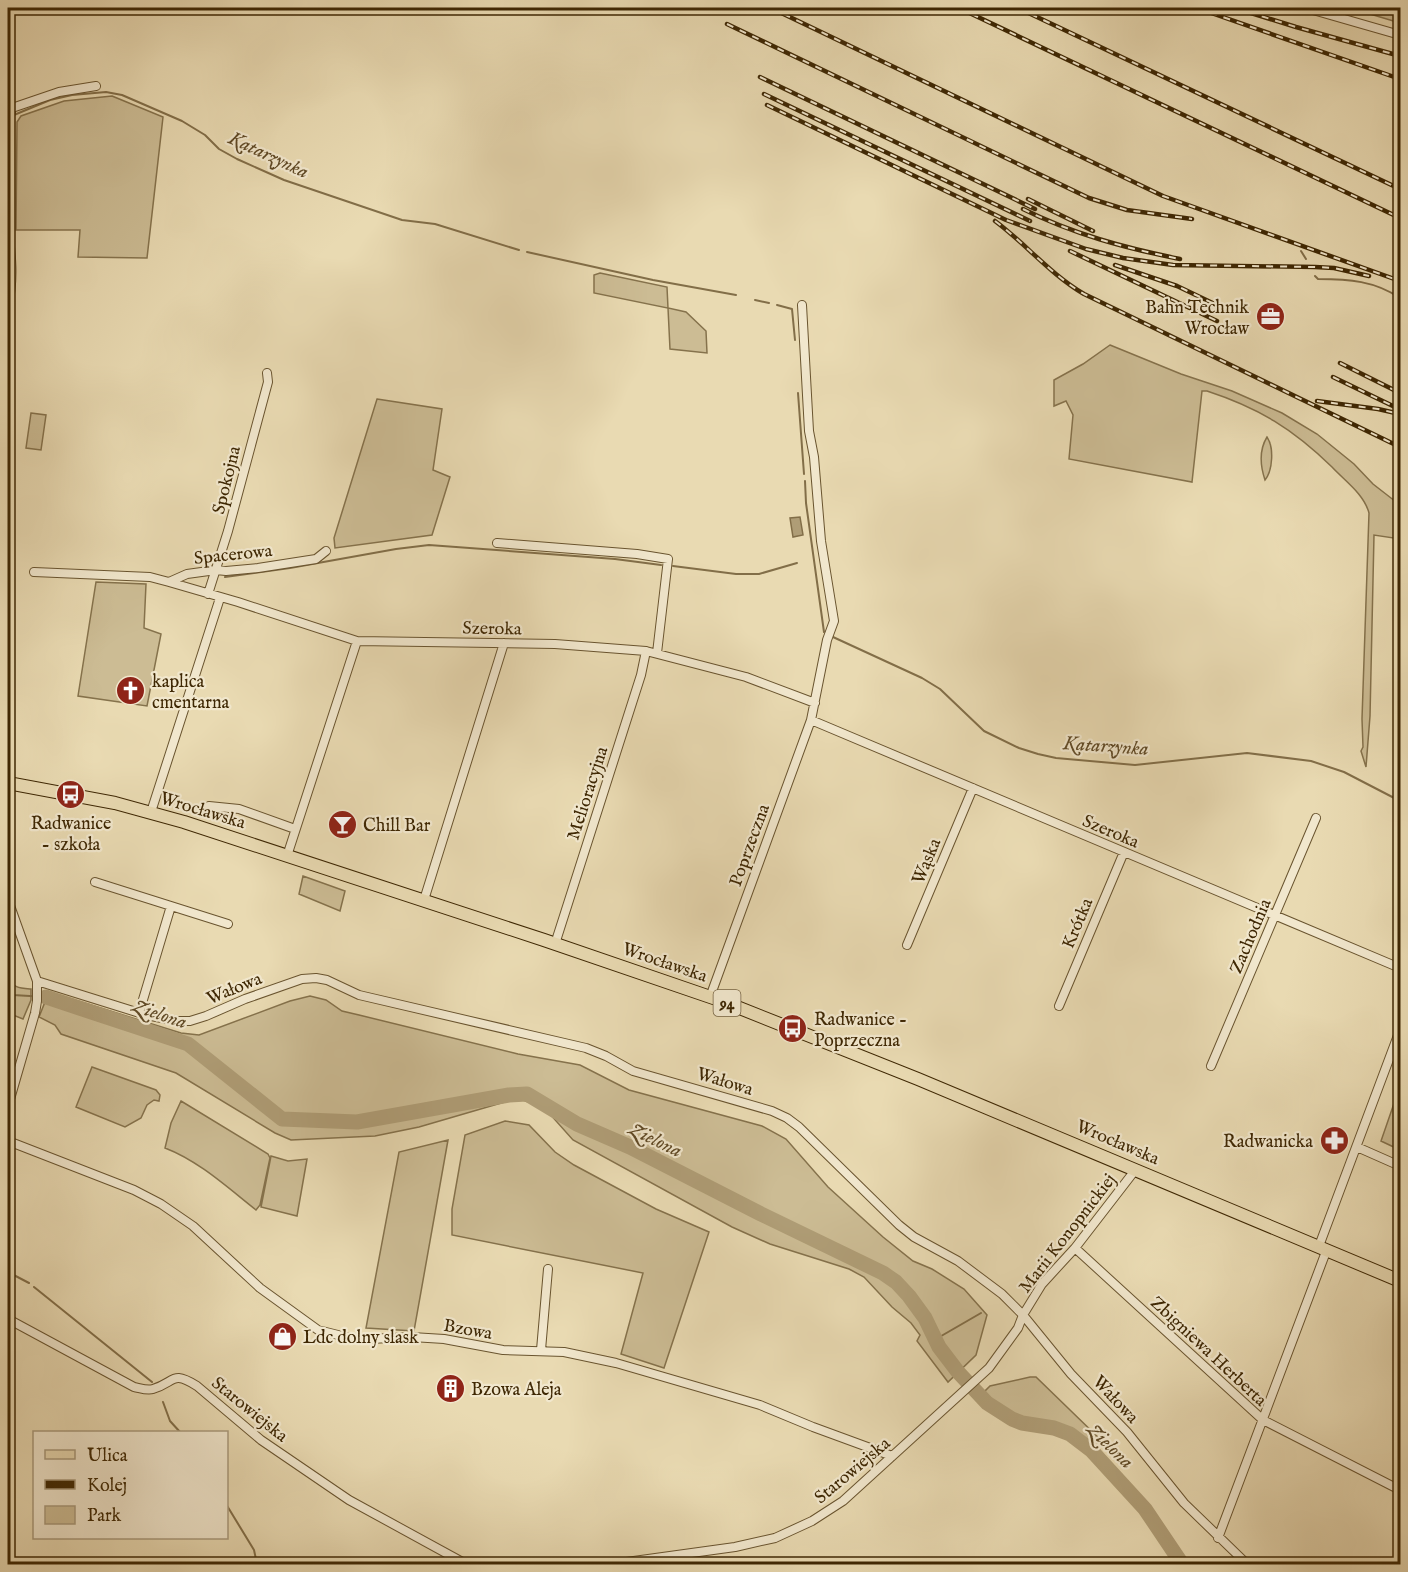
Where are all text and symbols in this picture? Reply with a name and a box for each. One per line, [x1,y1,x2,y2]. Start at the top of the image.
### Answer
water label: Katarzynka [223,126,312,185]
place label: Bahn Technik Wrocław [1145,297,1250,341]
office icon: Bahn Technik Wrocław [1254,301,1286,333]
street label: Spokojna [208,444,247,517]
street label: Spacerowa [193,540,274,571]
street label: Szeroka [462,617,522,642]
place label: kaplica cmentarna [152,671,230,715]
church icon: kaplica cmentarna [115,675,147,707]
water label: Katarzynka [1061,731,1150,762]
street label: Melioracyjna [563,744,614,843]
bus stop icon: Radwanice - szkoła [55,778,87,810]
street label: Wrocławska [157,788,248,835]
street label: Poprzeczna [725,801,776,890]
bar icon: Chill Bar [326,809,358,841]
street label: Szeroka [1079,810,1142,855]
place label: Radwanice - szkoła [31,813,111,857]
place label: Chill Bar [363,815,431,838]
street label: Wąska [908,835,947,888]
street label: Krótka [1057,895,1099,952]
street label: Zachodnia [1225,895,1278,978]
street label: Wrocławska [619,938,710,989]
street label: Wałowa [203,968,266,1011]
road number: 94 [714,990,740,1016]
water label: Zielona [127,993,190,1036]
place label: Radwanice - Poprzeczna [814,1009,907,1053]
bus stop icon: Radwanice - Poprzeczna [777,1013,809,1045]
street label: Wałowa [694,1063,756,1102]
water label: Zielona [623,1116,686,1165]
street label: Wrocławska [1072,1116,1163,1171]
pharmacy icon: Radwanicka [1318,1125,1350,1157]
place label: Radwanicka [1223,1131,1313,1154]
street label: Marii Konopnickiej [1014,1170,1122,1298]
street label: Zbigniewa Herberta [1145,1292,1271,1412]
street label: Bzowa [441,1315,494,1346]
shop icon: Ldc dolny slask [266,1321,298,1353]
place label: Ldc dolny slask [303,1327,419,1350]
street label: Wałowa [1087,1371,1143,1429]
street label: Starowiejska [206,1372,292,1448]
building icon: Bzowa Aleja [434,1373,466,1405]
place label: Bzowa Aleja [471,1379,562,1402]
water label: Zielona [1079,1416,1139,1475]
legend [33,1431,228,1539]
street label: Starowiejska [810,1433,896,1510]
text: Ulica [87,1445,128,1468]
text: Kolej [87,1475,127,1498]
text: Park [87,1505,122,1528]

